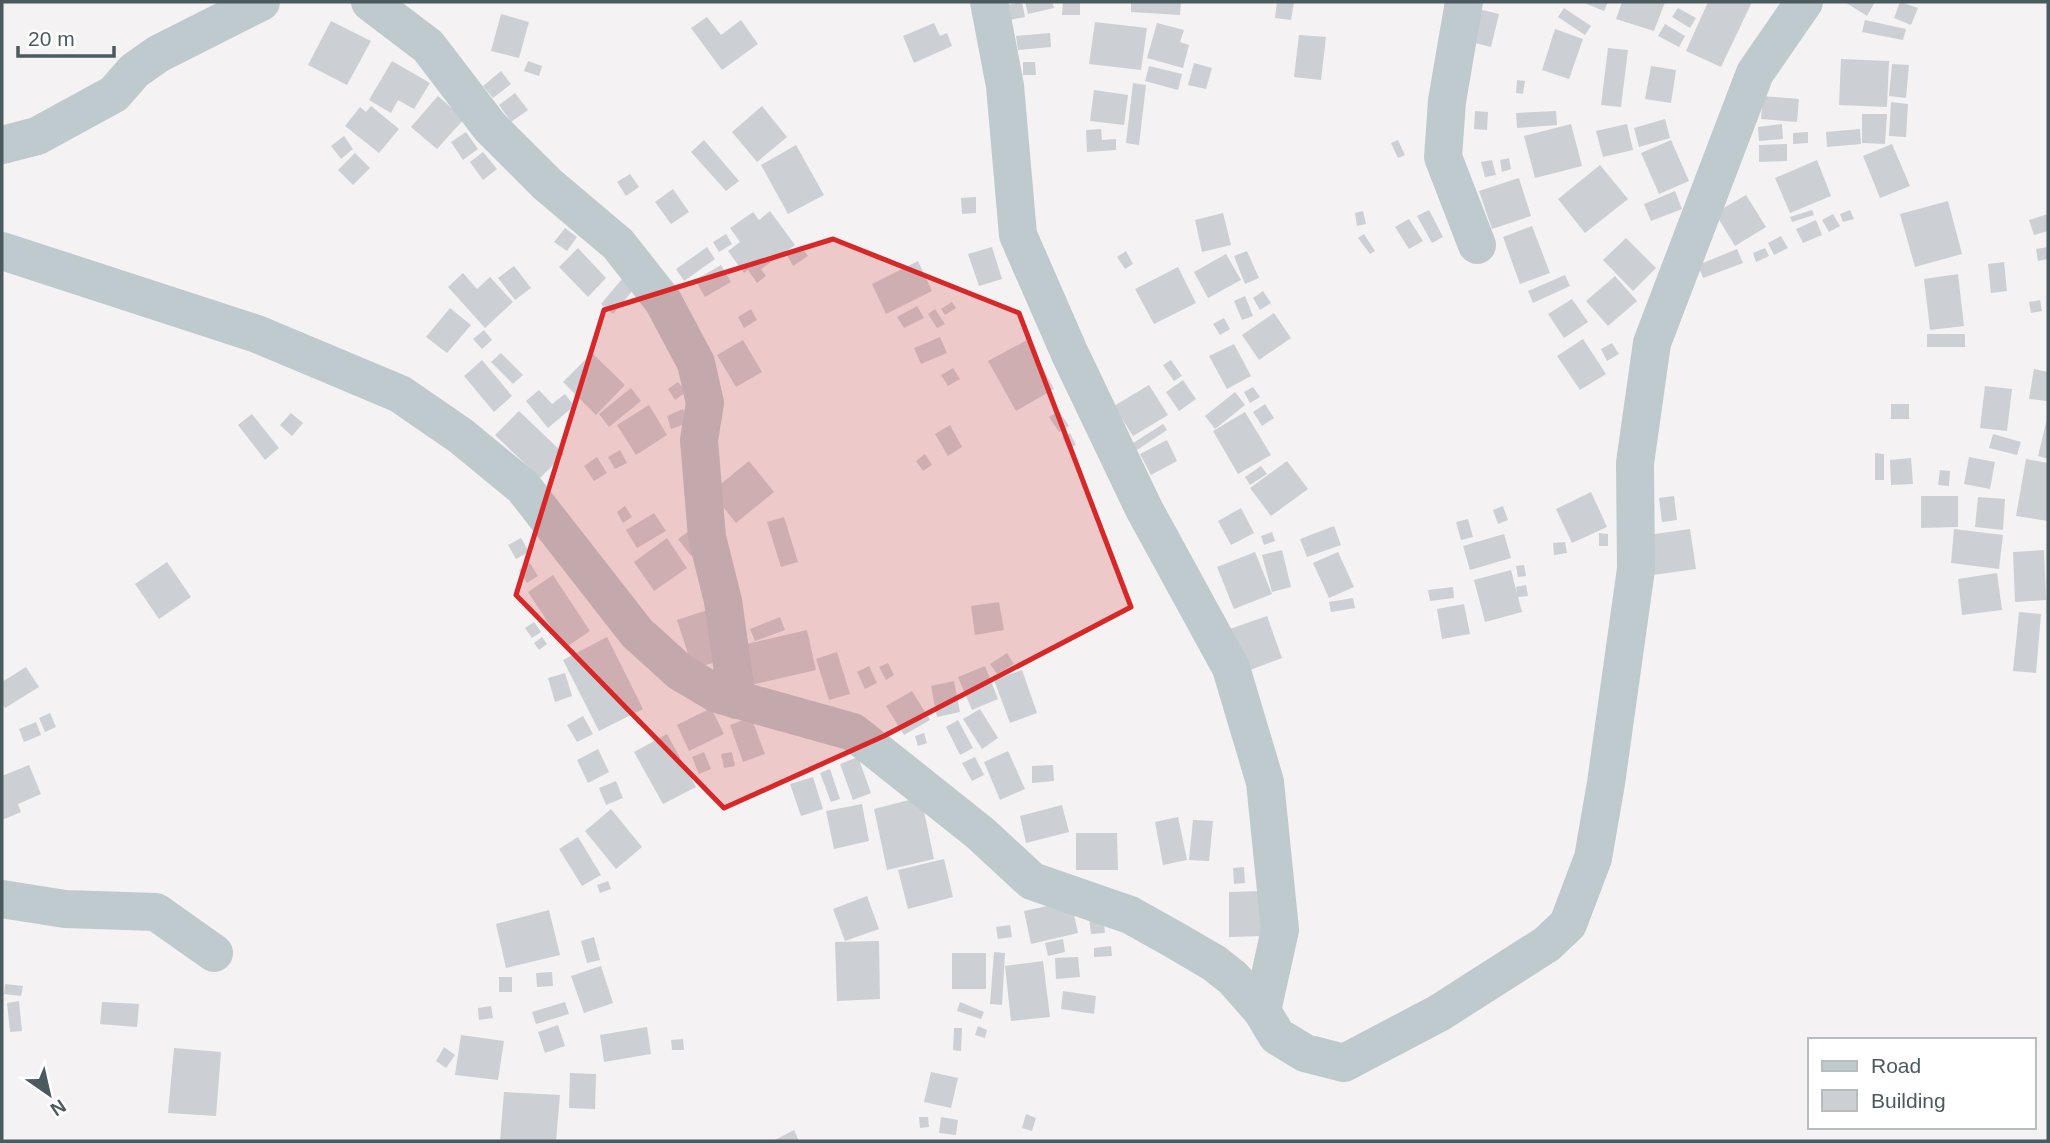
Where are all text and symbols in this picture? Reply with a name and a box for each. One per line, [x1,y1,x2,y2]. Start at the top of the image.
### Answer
scale bar [18,14,114,58]
text: 20 m [28,27,75,50]
legend [1808,1038,2036,1129]
text: Road [1871,1054,1921,1077]
north arrow [14,1059,84,1129]
text: Building [1871,1089,1946,1112]
text: N [47,1095,70,1120]

